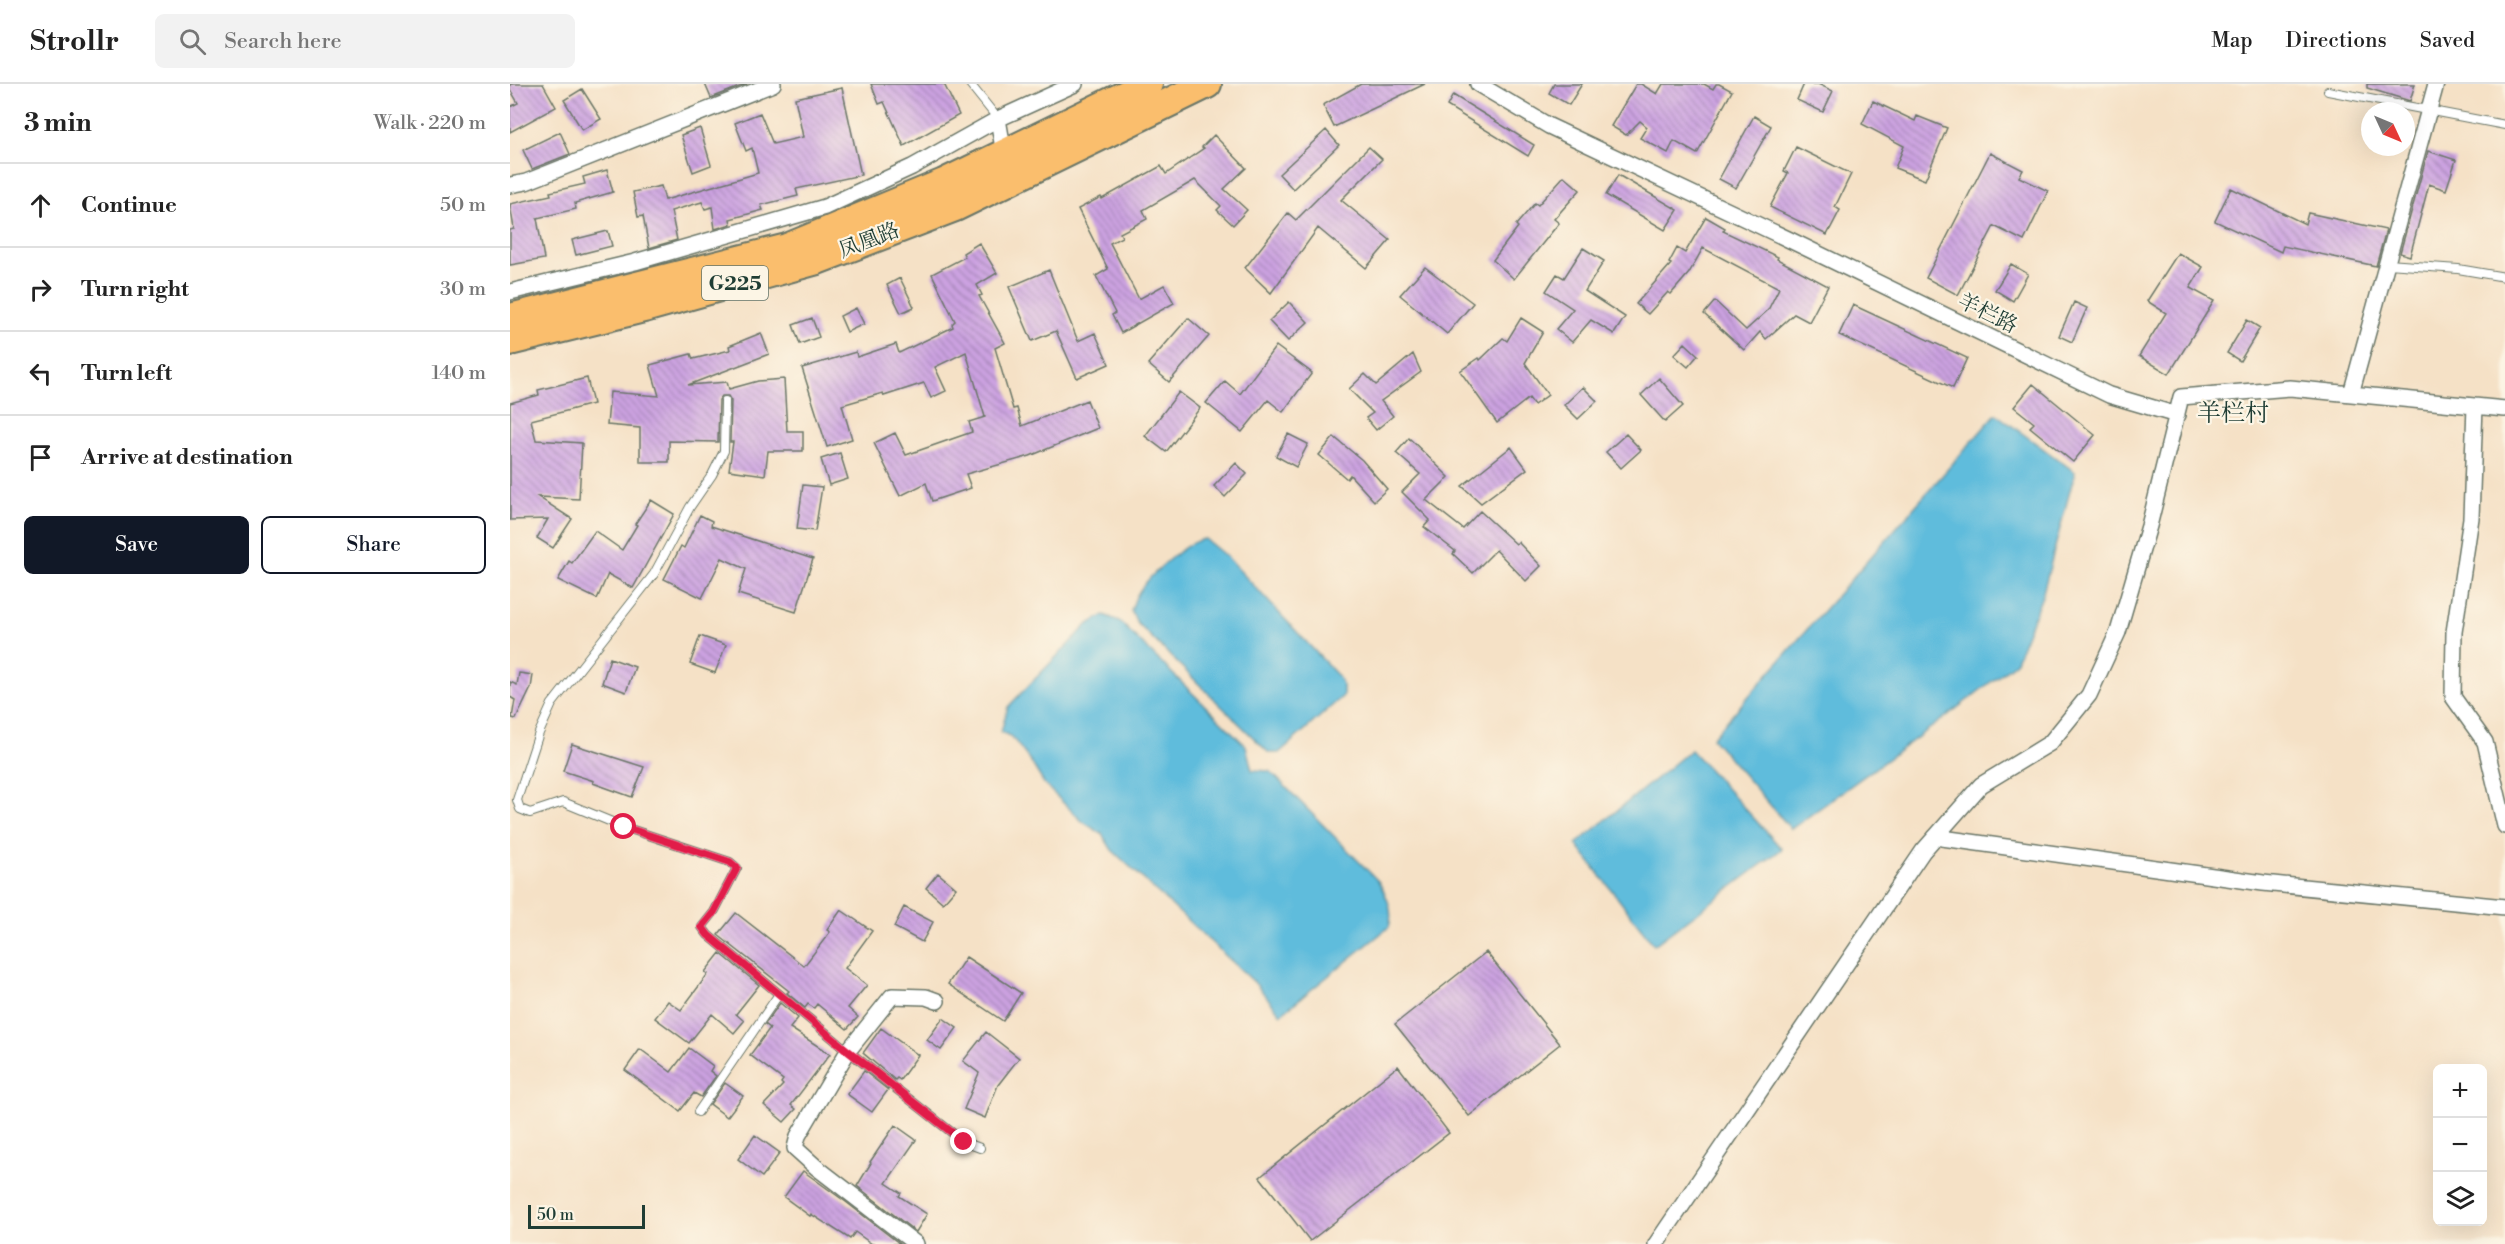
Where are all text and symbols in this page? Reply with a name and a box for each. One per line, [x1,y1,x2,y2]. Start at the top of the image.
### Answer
search box [155,14,575,68]
text: Strollr [30,24,119,59]
icon: search [176,25,209,58]
text: Search here [224,28,342,55]
text: Map [2211,28,2253,54]
text: Directions [2286,28,2387,54]
text: Saved [2420,28,2475,54]
north arrow [2361,102,2415,156]
text: 3 min [24,107,92,139]
text: Walk · 220 m [373,111,486,136]
icon: ahead [24,189,57,222]
text: Continue [81,192,177,219]
text: 50 m [440,193,486,218]
street label: 凤凰路 [835,218,903,264]
road number: G225 [702,266,768,300]
icon: right [24,273,57,306]
text: Turn right [81,276,189,303]
text: 30 m [440,277,486,302]
street label: 羊栏路 [1954,288,2022,339]
icon: left [24,357,57,390]
text: Turn left [81,360,172,387]
text: 140 m [431,361,486,386]
district label: 羊栏村 [2197,399,2269,429]
icon: arrive [24,441,57,474]
text: Arrive at destination [81,444,293,471]
button: Save [24,516,249,574]
button: Share [261,516,486,574]
route start [610,813,636,839]
map controls [2433,1064,2487,1226]
button: + [2433,1064,2487,1118]
button: − [2433,1118,2487,1172]
route end [950,1128,976,1154]
button: layers [2433,1172,2487,1226]
scale bar [528,1202,645,1230]
text: 50 m [537,1205,574,1225]

